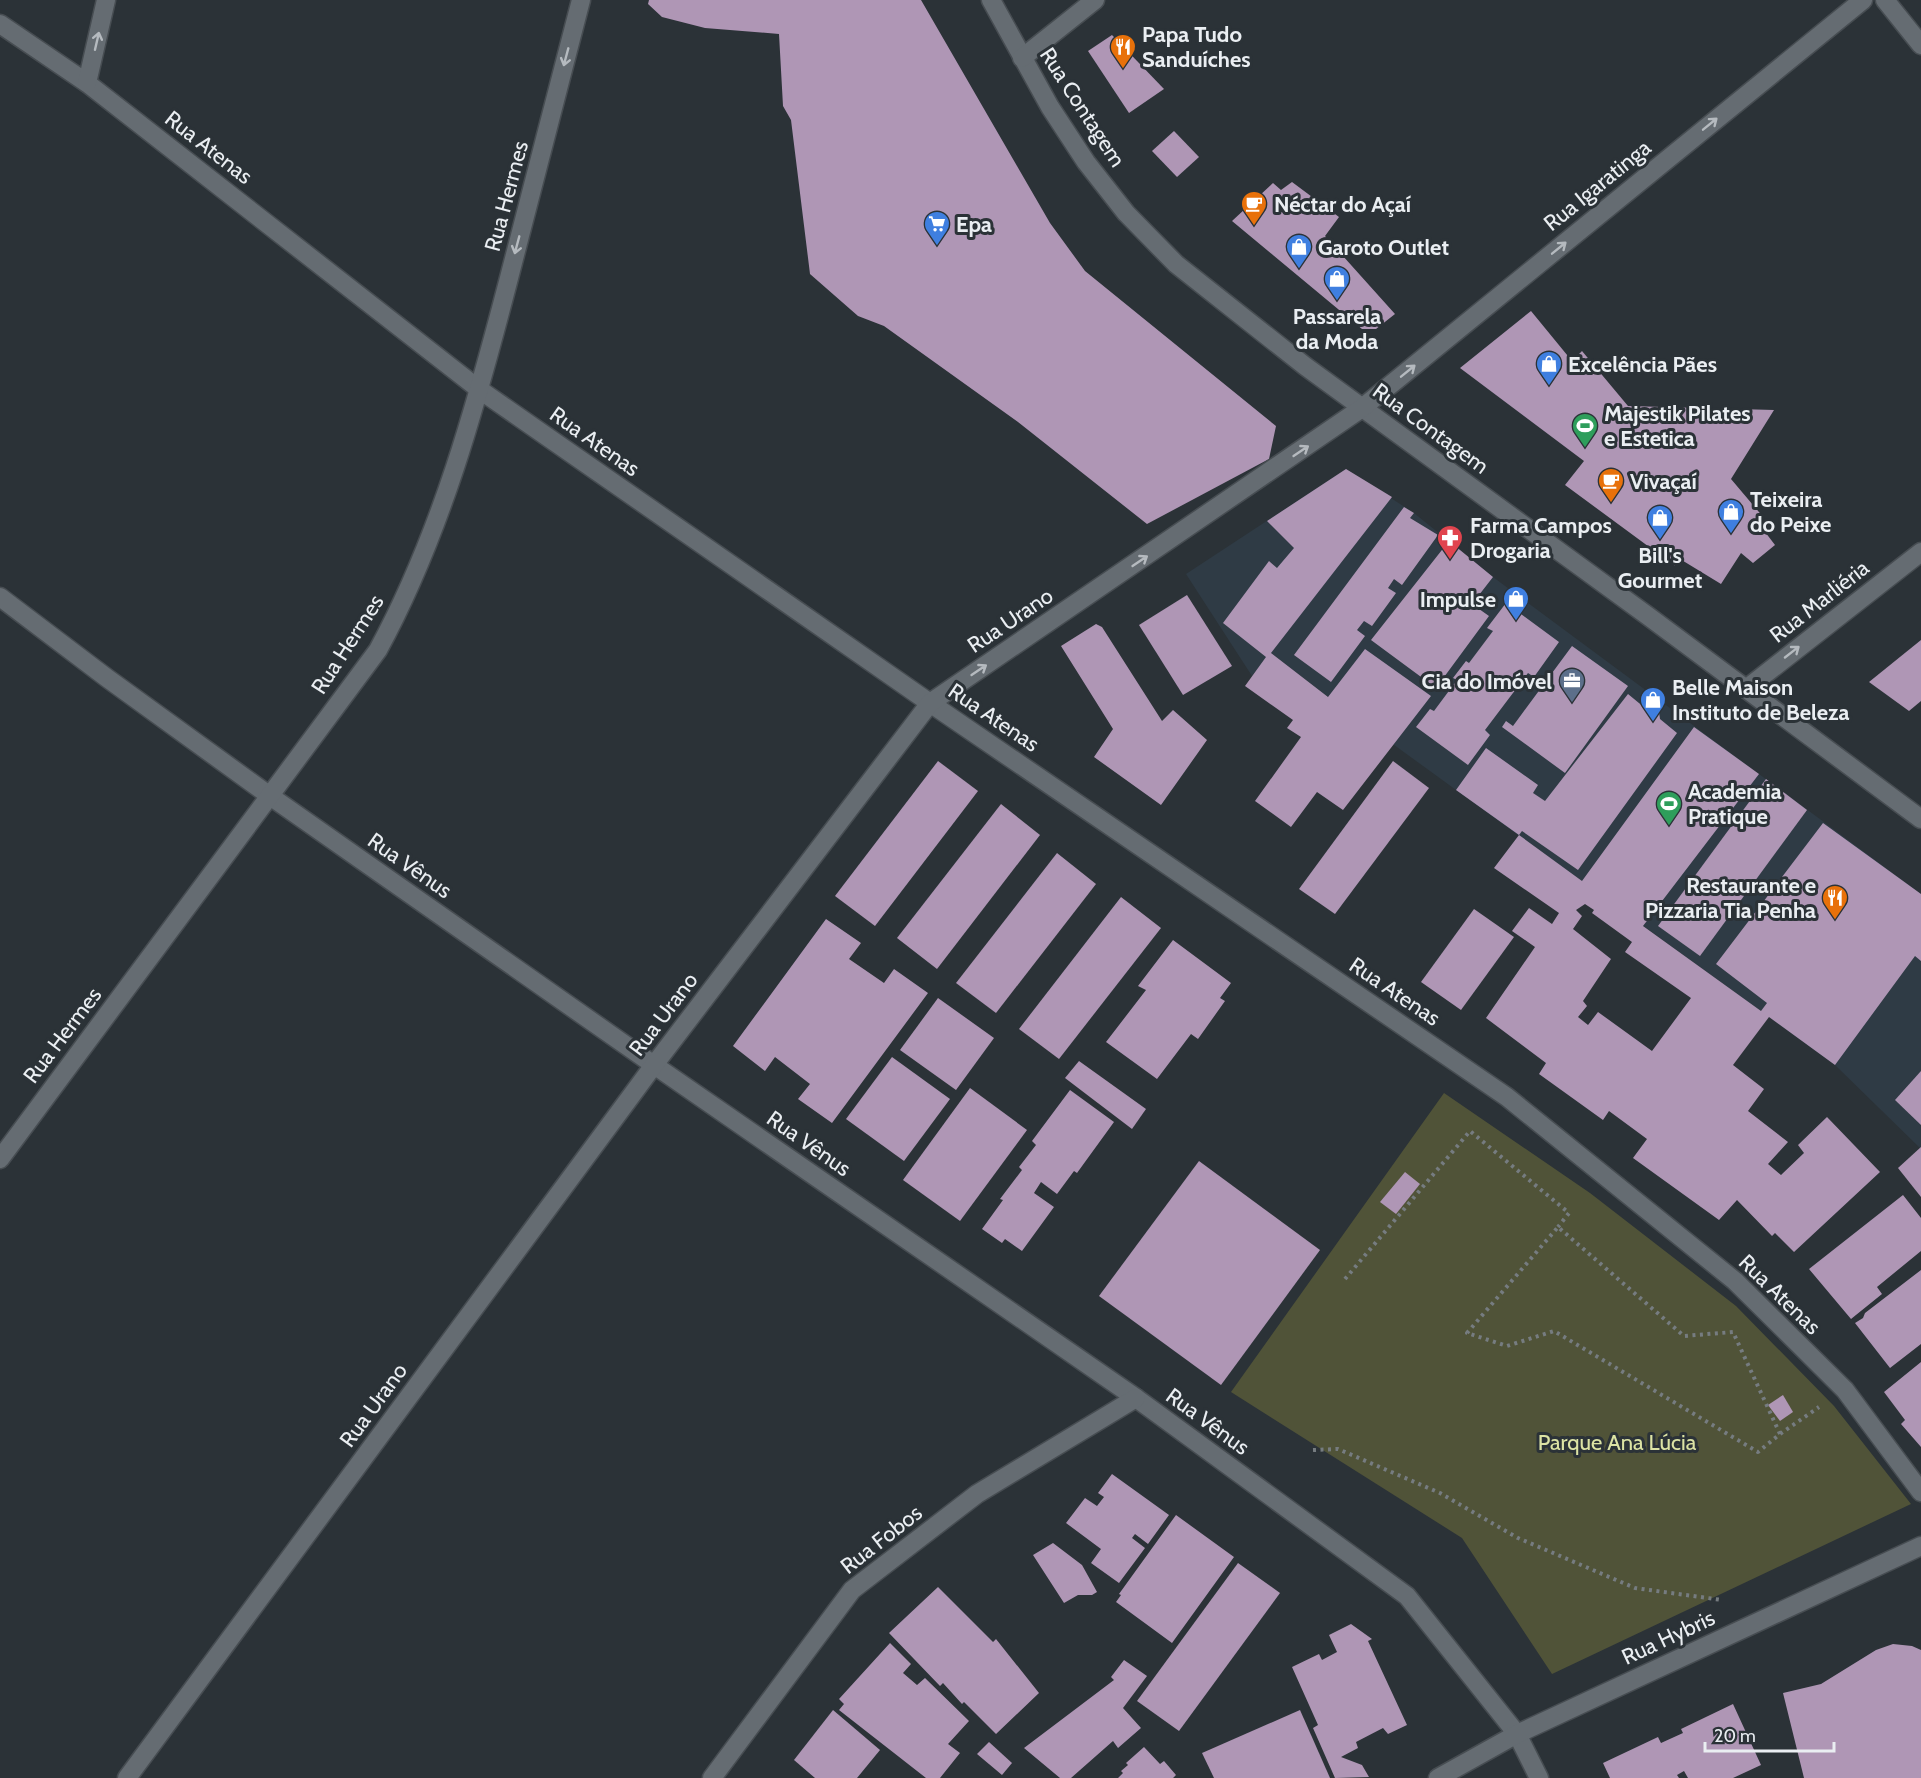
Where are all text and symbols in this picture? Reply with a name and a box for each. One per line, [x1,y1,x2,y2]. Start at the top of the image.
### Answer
place label: Papa Tudo Sanduíches [1142,21,1251,73]
one-way arrow [91,32,103,51]
restaurant icon: Papa Tudo Sanduíches [1108,32,1138,70]
street label: Rua Contagem [1034,42,1131,172]
one-way arrow [560,47,572,66]
street label: Rua Atenas [160,105,258,190]
one-way arrow [1702,118,1718,131]
street label: Rua Igaratinga [1538,134,1657,237]
street label: Rua Hermes [479,138,534,254]
cafe icon: Néctar do Açaí [1239,189,1269,227]
place label: Néctar do Açaí [1274,191,1411,218]
supermarket icon: Epa [922,209,952,247]
place label: Epa [956,211,992,238]
shop icon: Garoto Outlet [1284,232,1314,270]
place label: Garoto Outlet [1318,234,1449,261]
one-way arrow [511,236,523,255]
one-way arrow [1551,241,1567,254]
shop icon: Passarela da Moda [1322,264,1352,302]
place label: Passarela da Moda [1293,303,1381,355]
shop icon: Excelência Pães [1534,349,1564,387]
place label: Excelência Pães [1568,351,1717,378]
one-way arrow [1400,364,1415,378]
street label: Rua Contagem [1367,377,1494,480]
place label: Majestik Pilates e Estetica [1604,400,1751,452]
street label: Rua Atenas [545,401,645,482]
sports icon: Majestik Pilates e Estetica [1570,411,1600,449]
one-way arrow [1292,445,1309,457]
cafe icon: Vivaçaí [1596,466,1626,504]
place label: Vivaçaí [1630,468,1697,495]
place label: Teixeira do Peixe [1750,486,1831,538]
shop icon: Teixeira do Peixe [1716,497,1746,535]
shop icon: Bill's Gourmet [1645,503,1675,541]
place label: Farma Campos Drogaria [1470,512,1612,564]
pharmacy icon: Farma Campos Drogaria [1435,523,1465,561]
place label: Bill's Gourmet [1618,542,1703,594]
one-way arrow [1131,554,1148,566]
street label: Rua Marliéria [1764,554,1875,649]
street label: Rua Urano [962,582,1058,659]
shop icon: Impulse [1501,584,1531,622]
place label: Impulse [1420,586,1496,613]
street label: Rua Hermes [305,589,390,699]
one-way arrow [1784,646,1800,659]
one-way arrow [970,664,986,676]
office icon: Cia do Imóvel [1557,666,1587,704]
place label: Cia do Imóvel [1422,668,1552,695]
place label: Belle Maison Instituto de Beleza [1672,674,1849,726]
street label: Rua Atenas [943,677,1044,758]
shop icon: Belle Maison Instituto de Beleza [1638,685,1668,723]
place label: Academia Pratique [1688,778,1782,830]
sports icon: Academia Pratique [1654,789,1684,827]
street label: Rua Vênus [363,827,457,904]
place label: Restaurante e Pizzaria Tia Penha [1645,872,1816,924]
restaurant icon: Restaurante e Pizzaria Tia Penha [1820,883,1850,921]
street label: Rua Atenas [1344,951,1445,1032]
street label: Rua Urano [623,967,703,1061]
street label: Rua Hermes [18,982,107,1089]
street label: Rua Vênus [762,1105,856,1182]
street label: Rua Atenas [1733,1249,1826,1340]
street label: Rua Urano [334,1358,413,1453]
street label: Rua Vênus [1161,1382,1255,1461]
park label: Parque Ana Lúcia [1538,1429,1697,1456]
street label: Rua Fobos [835,1499,927,1580]
street label: Rua Hybris [1617,1604,1719,1671]
scale bar [1705,1715,1834,1753]
text: 20 m [1714,1725,1756,1747]

